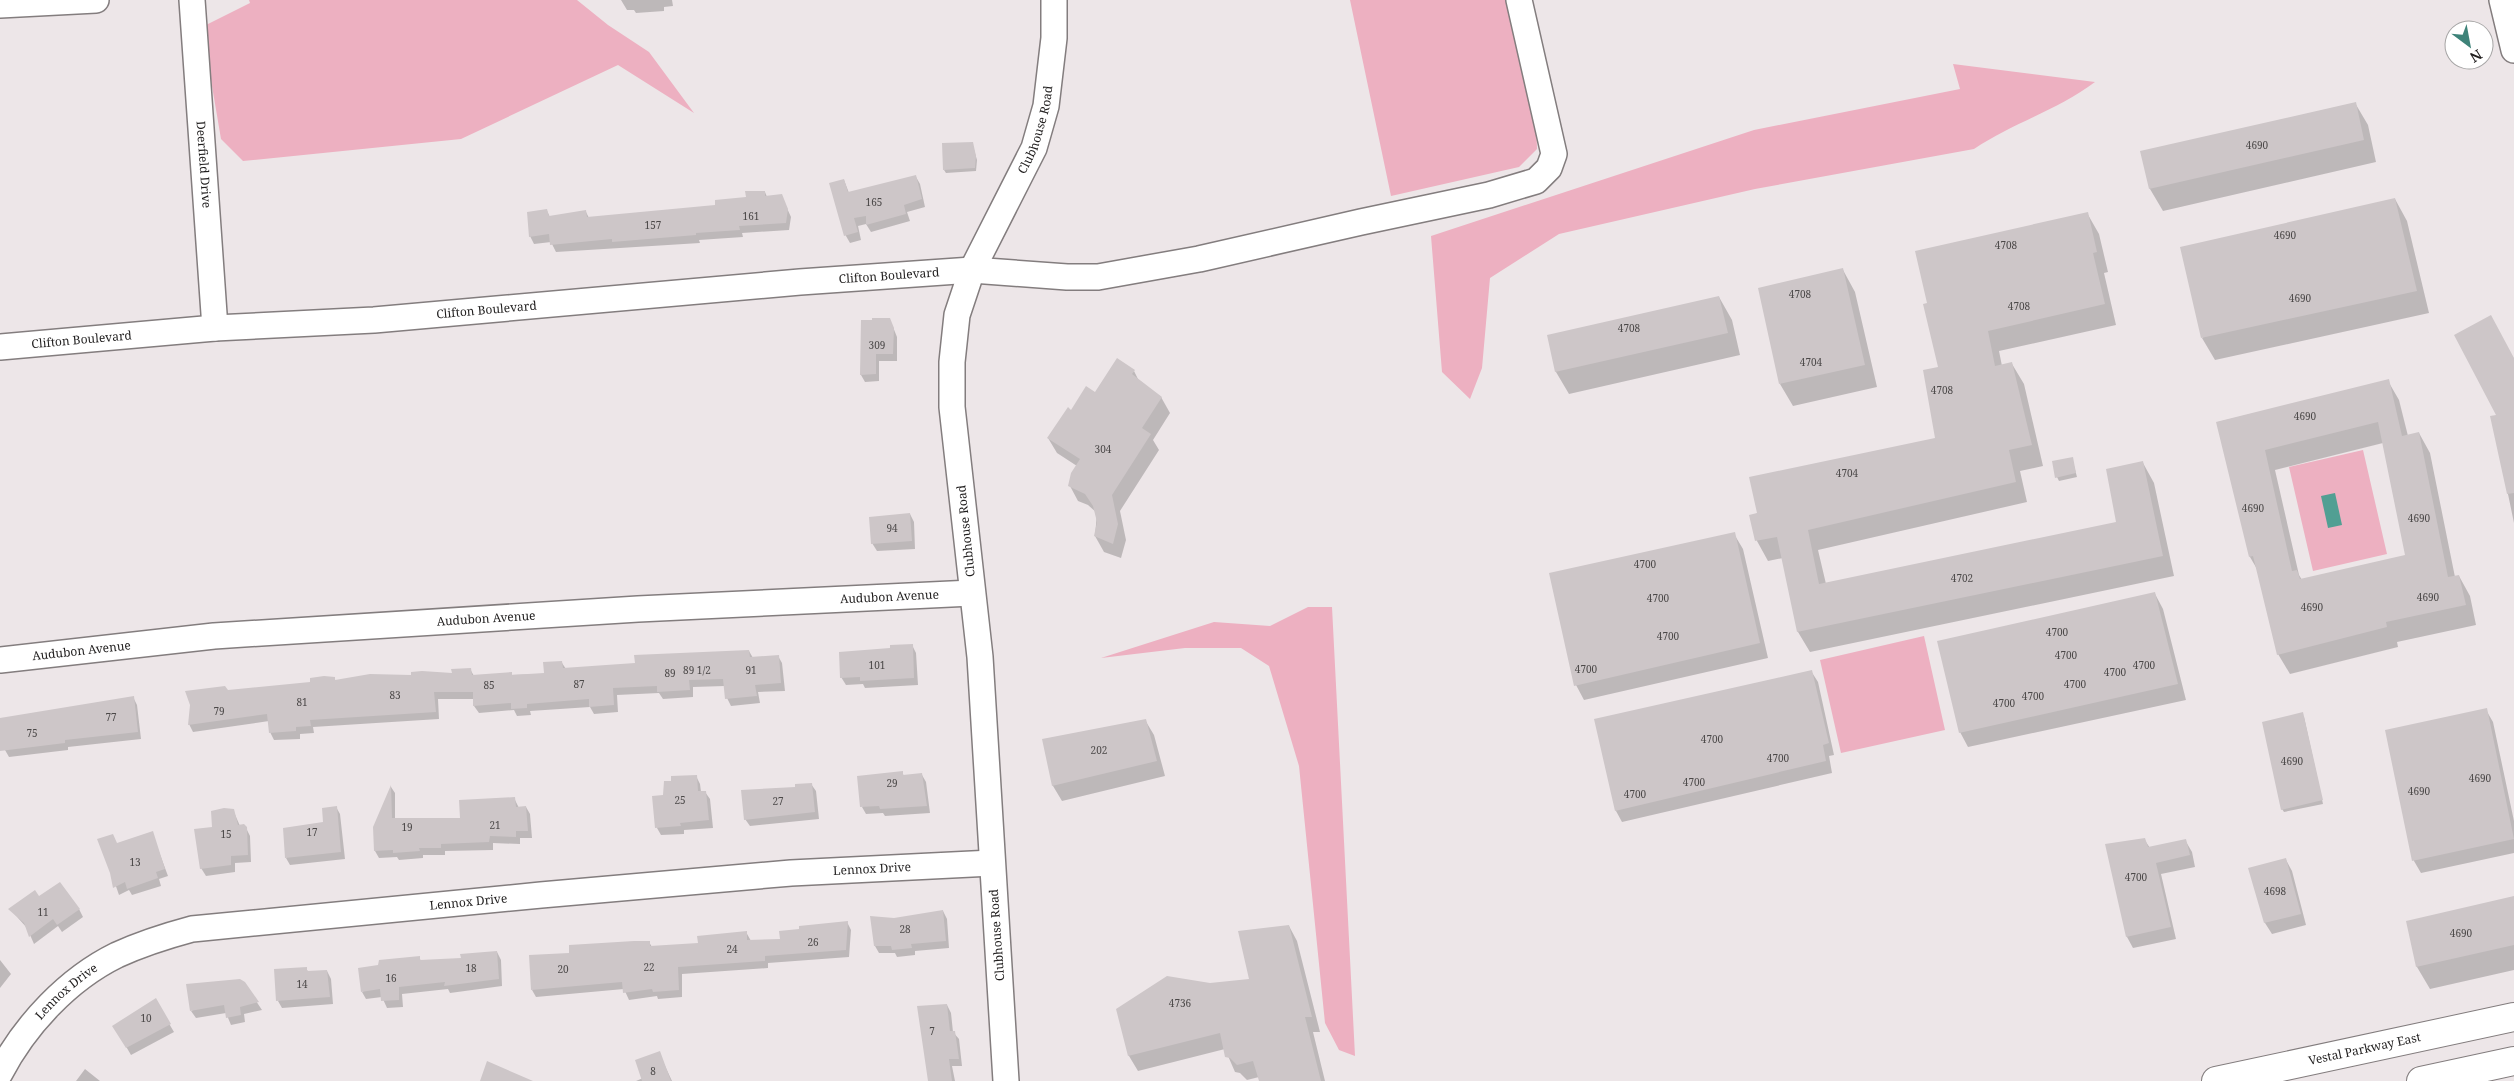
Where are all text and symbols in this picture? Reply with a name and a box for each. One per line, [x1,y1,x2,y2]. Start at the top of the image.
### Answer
north arrow [2444,20,2494,70]
text: N [2466,45,2486,67]
street label: Clubhouse Road [1013,84,1056,177]
street label: Deerfield Drive [193,120,216,209]
house number: 4690 [2246,138,2269,152]
house number: 165 [866,195,882,209]
house number: 161 [743,209,759,223]
house number: 157 [645,218,662,232]
house number: 4690 [2274,228,2297,242]
house number: 4708 [1995,238,2018,252]
street label: Clifton Boulevard [838,263,940,287]
house number: 4708 [1789,287,1812,301]
house number: 4690 [2289,291,2312,305]
street label: Clifton Boulevard [436,296,538,322]
house number: 4708 [2008,299,2031,313]
house number: 4708 [1618,321,1641,335]
street label: Clifton Boulevard [31,326,133,352]
house number: 309 [869,338,885,352]
house number: 4704 [1800,355,1823,369]
house number: 4708 [1931,383,1954,397]
house number: 4690 [2294,409,2317,423]
house number: 304 [1095,442,1112,456]
house number: 4704 [1836,466,1859,480]
street label: Clubhouse Road [952,484,979,578]
house number: 4690 [2242,501,2265,515]
house number: 4690 [2408,511,2431,525]
house number: 94 [886,521,898,535]
house number: 4700 [1634,557,1657,571]
house number: 4702 [1951,571,1973,585]
street label: Audubon Avenue [840,586,939,607]
house number: 4690 [2417,590,2440,604]
house number: 4700 [1647,591,1670,605]
house number: 4690 [2301,600,2324,614]
street label: Audubon Avenue [436,607,536,630]
house number: 4700 [2046,625,2069,639]
house number: 4700 [1657,629,1680,643]
street label: Audubon Avenue [31,636,132,664]
house number: 4700 [2055,648,2078,662]
house number: 101 [869,658,885,672]
house number: 4700 [2133,658,2156,672]
house number: 4700 [1575,662,1598,676]
house number: 89 1/2 [683,663,711,677]
house number: 91 [745,663,757,677]
house number: 4700 [2104,665,2127,679]
house number: 89 [664,666,676,680]
house number: 87 [573,677,585,691]
house number: 4700 [2064,677,2087,691]
house number: 85 [483,678,495,692]
house number: 83 [389,688,401,702]
house number: 4700 [2022,689,2045,703]
house number: 81 [296,695,308,709]
house number: 4700 [1993,696,2016,710]
house number: 79 [213,704,225,718]
house number: 77 [105,710,117,724]
house number: 75 [26,726,38,740]
house number: 4700 [1701,732,1724,746]
house number: 202 [1091,743,1107,757]
house number: 4700 [1767,751,1790,765]
house number: 4690 [2281,754,2304,768]
house number: 4690 [2469,771,2492,785]
house number: 4700 [1683,775,1706,789]
house number: 29 [886,776,898,790]
house number: 4690 [2408,784,2431,798]
house number: 4700 [1624,787,1647,801]
house number: 25 [674,793,686,807]
house number: 27 [772,794,784,808]
house number: 21 [489,818,501,832]
house number: 19 [401,820,413,834]
house number: 17 [306,825,318,839]
house number: 15 [220,827,232,841]
house number: 13 [129,855,141,869]
street label: Lennox Drive [833,858,911,879]
house number: 4700 [2125,870,2148,884]
house number: 4698 [2264,884,2287,898]
street label: Clubhouse Road [985,888,1008,982]
street label: Lennox Drive [429,889,508,914]
house number: 11 [37,905,49,919]
house number: 28 [899,922,911,936]
house number: 4690 [2450,926,2473,940]
house number: 26 [807,935,819,949]
house number: 24 [726,942,738,956]
street label: Lennox Drive [31,959,101,1023]
house number: 22 [643,960,655,974]
house number: 18 [465,961,477,975]
house number: 20 [557,962,569,976]
house number: 16 [385,971,397,985]
house number: 14 [296,977,308,991]
house number: 4736 [1169,996,1192,1010]
house number: 10 [140,1011,152,1025]
house number: 7 [929,1024,935,1038]
street label: Vestal Parkway East [2307,1028,2422,1069]
house number: 8 [650,1064,656,1078]

